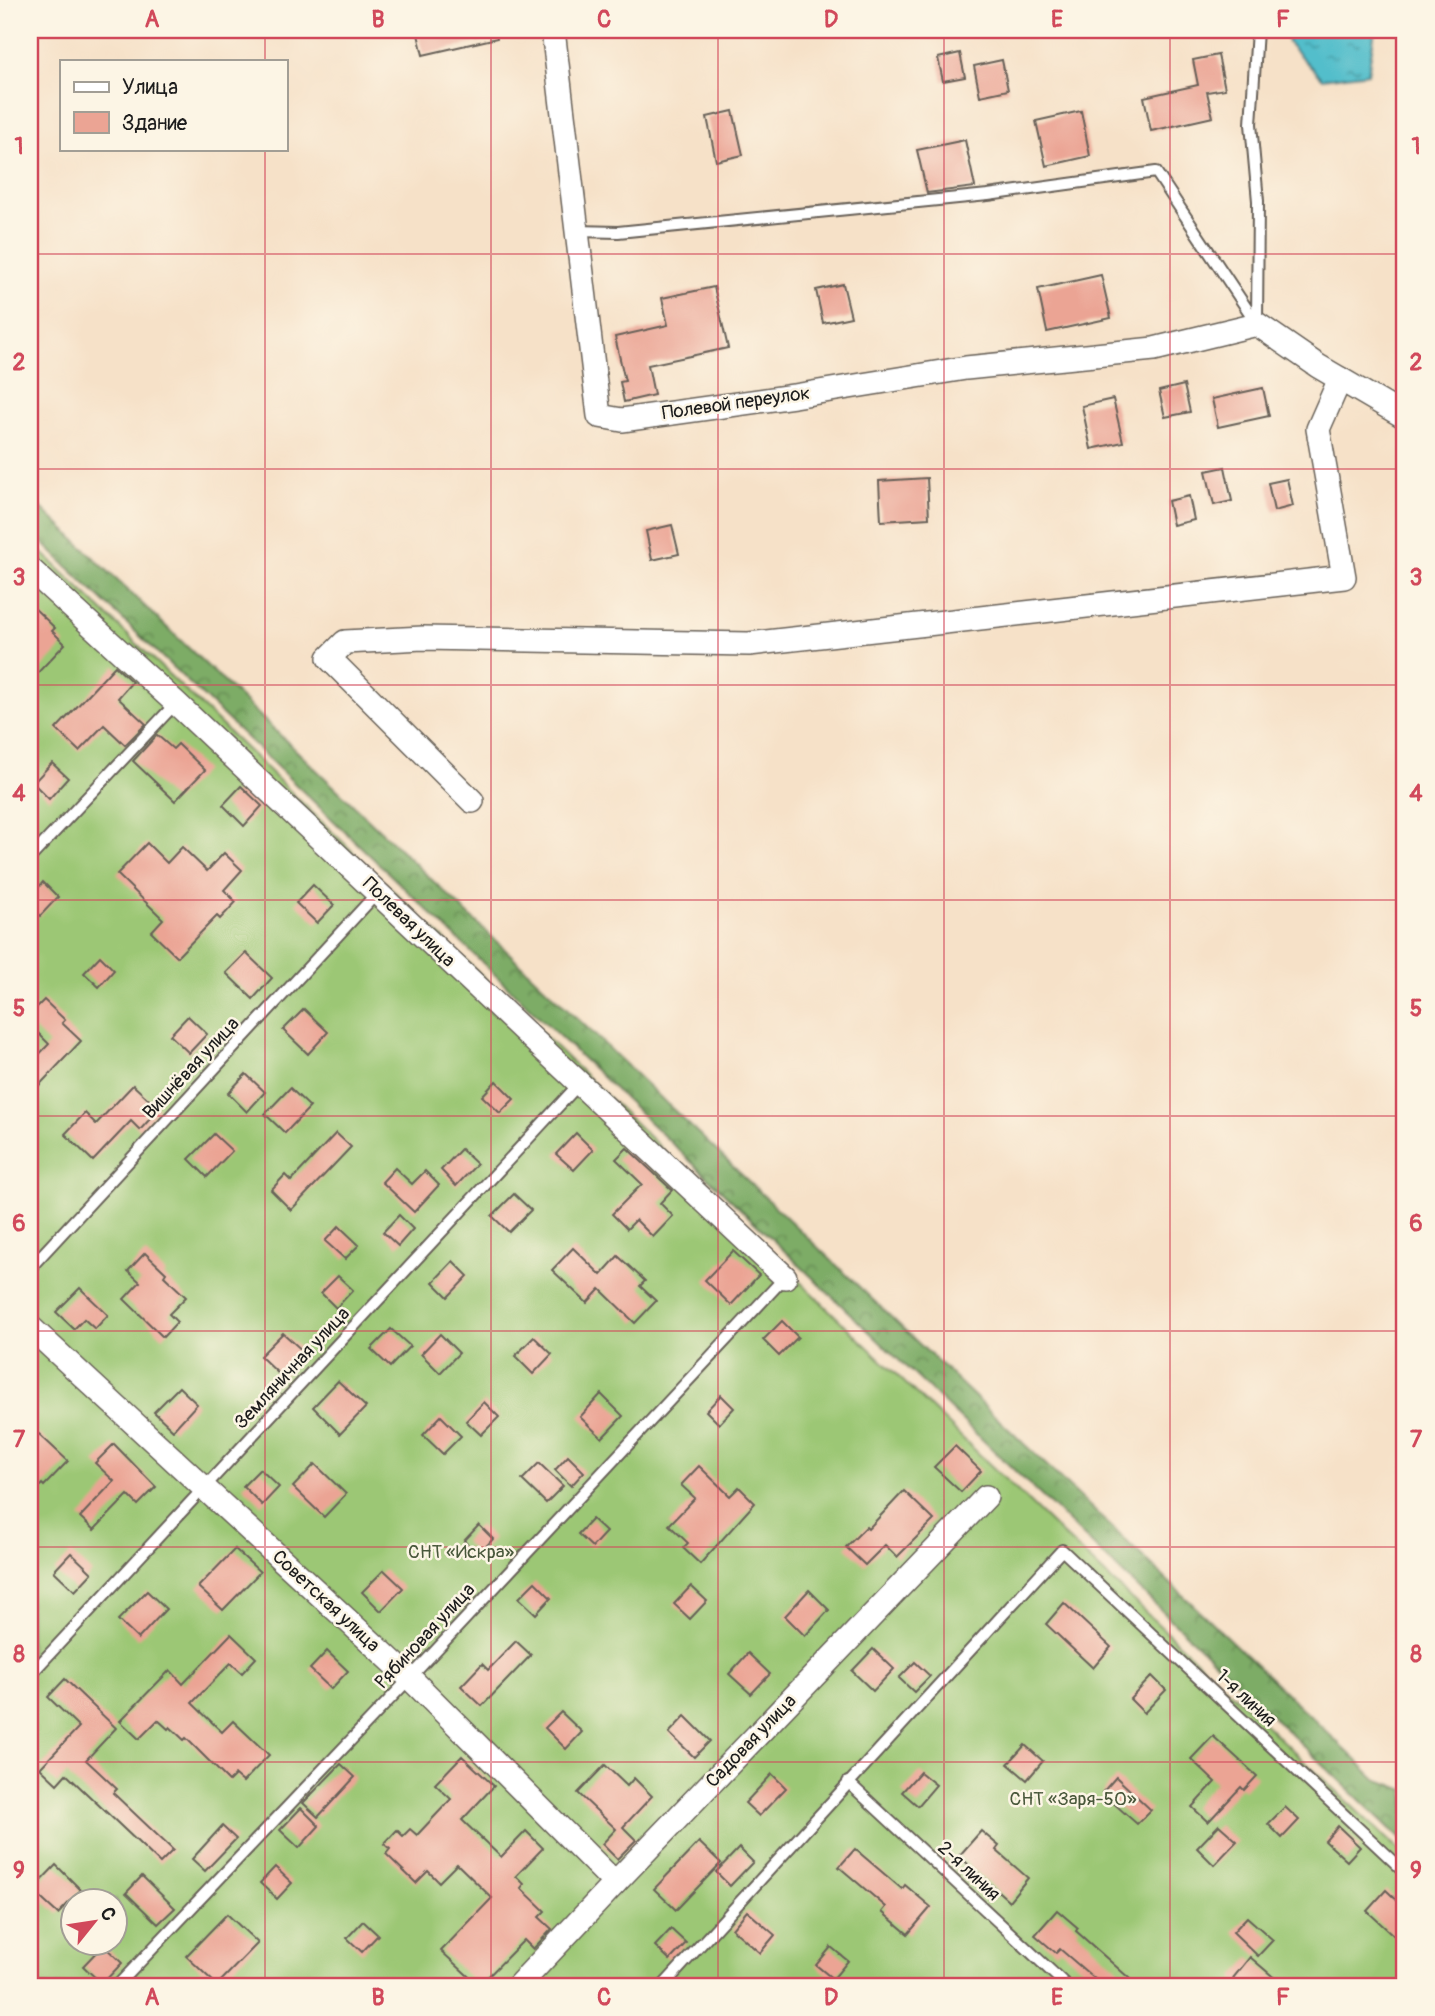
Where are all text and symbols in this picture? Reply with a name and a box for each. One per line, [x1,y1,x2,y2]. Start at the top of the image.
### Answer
text: A [145,5,160,34]
text: B [371,5,385,34]
text: C [597,5,611,34]
text: D [824,5,838,34]
text: E [1051,5,1063,34]
text: F [1276,5,1290,34]
legend [60,60,287,150]
text: Улица [122,74,178,101]
text: Здание [122,110,188,137]
text: 1 [15,132,24,161]
text: 1 [1412,132,1421,161]
text: 2 [13,348,26,377]
text: 2 [1410,348,1423,377]
street label: Полевой переулок [660,381,812,425]
text: 3 [13,563,25,592]
text: 3 [1410,563,1422,592]
text: 4 [12,779,26,808]
text: 4 [1409,779,1423,808]
street label: Полевая улица [358,872,460,972]
text: 5 [13,994,25,1023]
text: 5 [1410,994,1422,1023]
street label: Вишнёвая улица [138,1012,245,1124]
text: 6 [12,1209,26,1238]
text: 6 [1409,1209,1423,1238]
street label: Земляничная улица [229,1302,355,1434]
text: 7 [13,1425,26,1454]
text: 7 [1410,1425,1423,1454]
park label: СНТ «Искра» [408,1540,514,1564]
street label: Советская улица [267,1545,385,1657]
street label: Рябиновая улица [370,1578,480,1694]
text: 8 [13,1640,25,1669]
text: 8 [1410,1640,1422,1669]
street label: 1-я линия [1211,1664,1281,1732]
street label: Садовая улица [700,1689,802,1793]
park label: СНТ «Заря-50» [1010,1787,1137,1811]
street label: 2-я линия [933,1836,1005,1906]
text: 9 [13,1856,25,1885]
text: 9 [1410,1856,1422,1885]
north arrow [60,1886,130,1956]
text: С [95,1903,121,1925]
text: A [145,1983,160,2012]
text: B [371,1983,385,2012]
text: C [597,1983,611,2012]
text: D [824,1983,838,2012]
text: E [1051,1983,1063,2012]
text: F [1276,1983,1290,2012]

